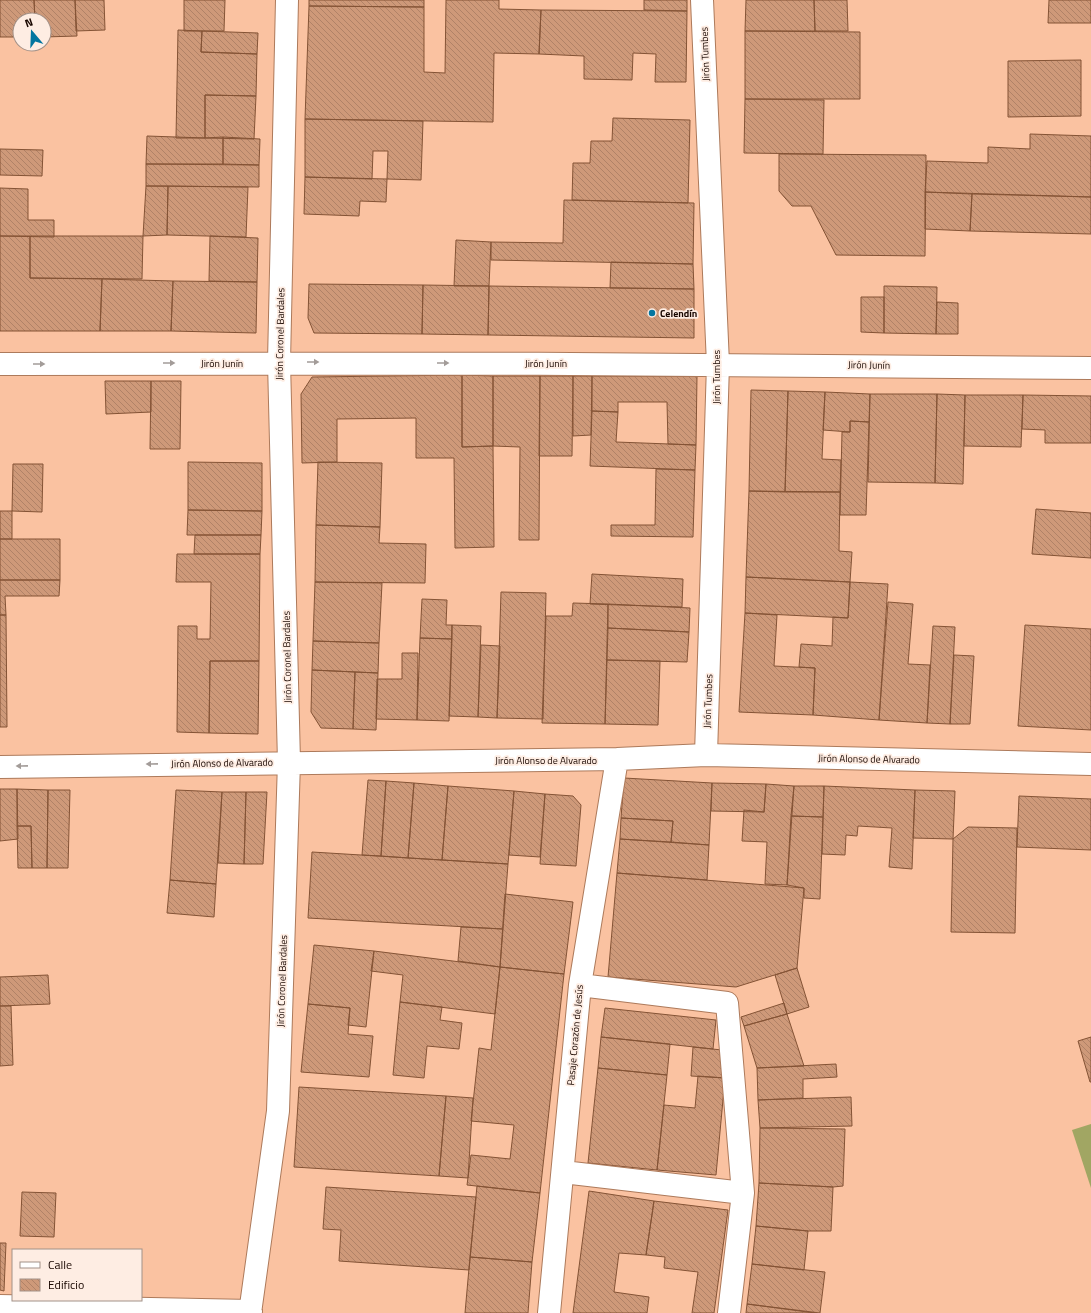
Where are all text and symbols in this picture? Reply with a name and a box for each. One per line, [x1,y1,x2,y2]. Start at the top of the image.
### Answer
north arrow [12,12,52,52]
text: N [23,14,35,31]
street label: Jirón Tumbes [697,26,713,81]
street label: Jirón Coronel Bardales [272,287,288,380]
place label: Celendín [660,306,697,321]
marker: Celendín [647,308,657,318]
street label: Jirón Tumbes [709,349,724,404]
street label: Jirón Junín [201,356,243,371]
street label: Jirón Junín [525,356,567,371]
street label: Jirón Junín [848,357,890,373]
one-way arrow [307,359,320,365]
one-way arrow [163,360,176,366]
one-way arrow [437,360,450,366]
one-way arrow [33,361,46,367]
street label: Jirón Coronel Bardales [279,610,295,703]
street label: Jirón Tumbes [700,673,716,728]
street label: Jirón Alonso de Alvarado [818,751,920,767]
street label: Jirón Alonso de Alvarado [495,753,597,768]
street label: Jirón Alonso de Alvarado [171,755,273,771]
one-way arrow [145,761,158,767]
one-way arrow [15,763,28,769]
street label: Jirón Coronel Bardales [273,934,291,1027]
street label: Pasaje Corazón de Jesús [563,983,587,1086]
legend [12,1249,142,1301]
text: Calle [48,1255,72,1274]
text: Edificio [48,1275,84,1294]

